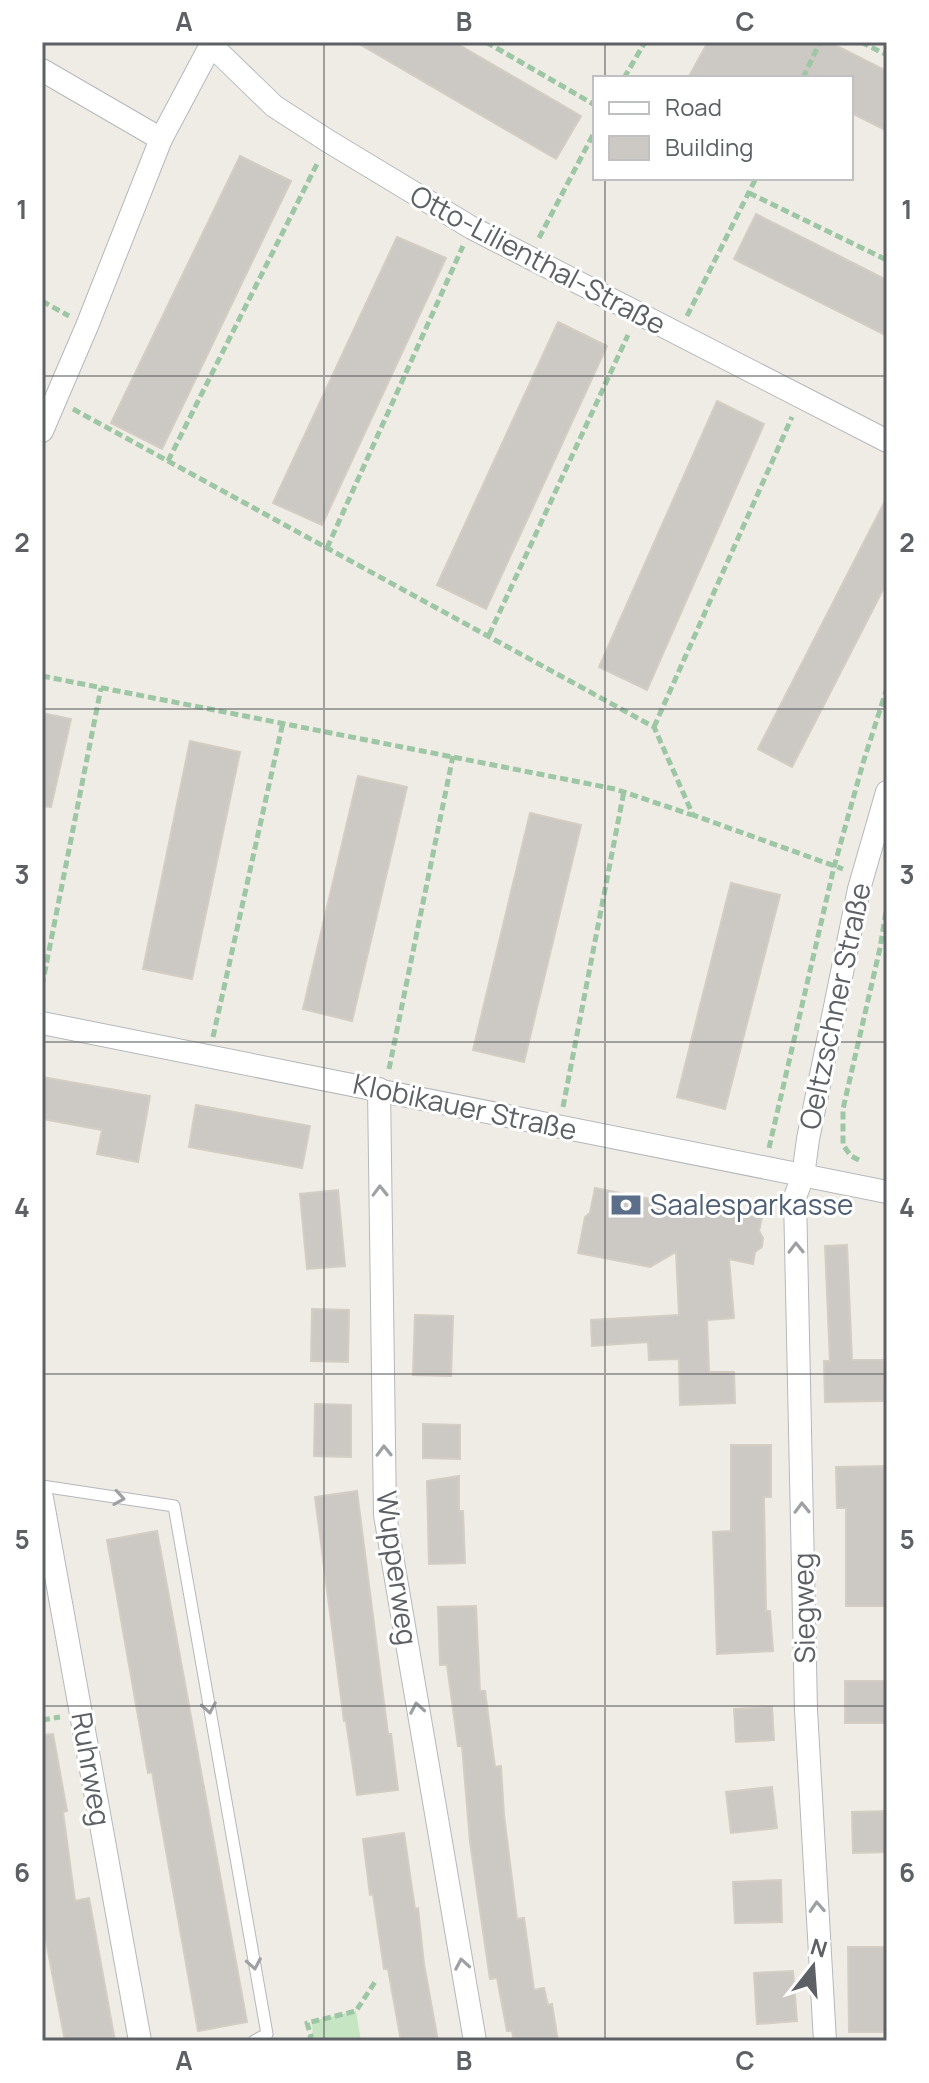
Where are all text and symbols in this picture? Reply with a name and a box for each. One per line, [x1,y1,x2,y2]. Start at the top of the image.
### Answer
text: A [175,3,193,39]
text: B [456,3,472,39]
text: C [735,3,755,39]
legend [593,76,853,180]
text: Road [665,90,722,123]
text: Building [665,130,753,163]
street label: Otto-Lilienthal-Straße [404,176,673,343]
text: 1 [16,191,28,227]
text: 1 [901,191,913,227]
text: 2 [14,524,30,560]
text: 2 [899,524,915,560]
text: 3 [14,856,30,892]
text: 3 [899,856,915,892]
street label: Oeltzschner Straße [789,879,879,1133]
street label: Klobikauer Straße [350,1064,580,1148]
one-way arrow [371,1184,389,1197]
place label: Saalesparkasse [650,1185,853,1223]
bank icon: Saalesparkasse [609,1188,643,1222]
text: 4 [14,1189,30,1225]
text: 4 [899,1189,915,1225]
one-way arrow [788,1241,805,1254]
one-way arrow [375,1444,393,1457]
one-way arrow [112,1488,126,1505]
street label: Wupperweg [368,1488,428,1647]
one-way arrow [793,1501,810,1514]
text: 5 [14,1521,30,1557]
text: 5 [899,1521,915,1557]
street label: Siegweg [783,1552,823,1664]
one-way arrow [200,1701,217,1714]
one-way arrow [410,1701,427,1715]
street label: Ruhrweg [63,1709,121,1829]
text: 6 [14,1854,30,1890]
text: 6 [899,1854,915,1890]
one-way arrow [809,1900,826,1913]
north arrow [773,1927,853,2007]
text: N [807,1931,831,1965]
one-way arrow [245,1957,262,1970]
one-way arrow [454,1957,471,1971]
text: A [175,2042,193,2078]
text: B [456,2042,472,2078]
text: C [735,2042,755,2078]

